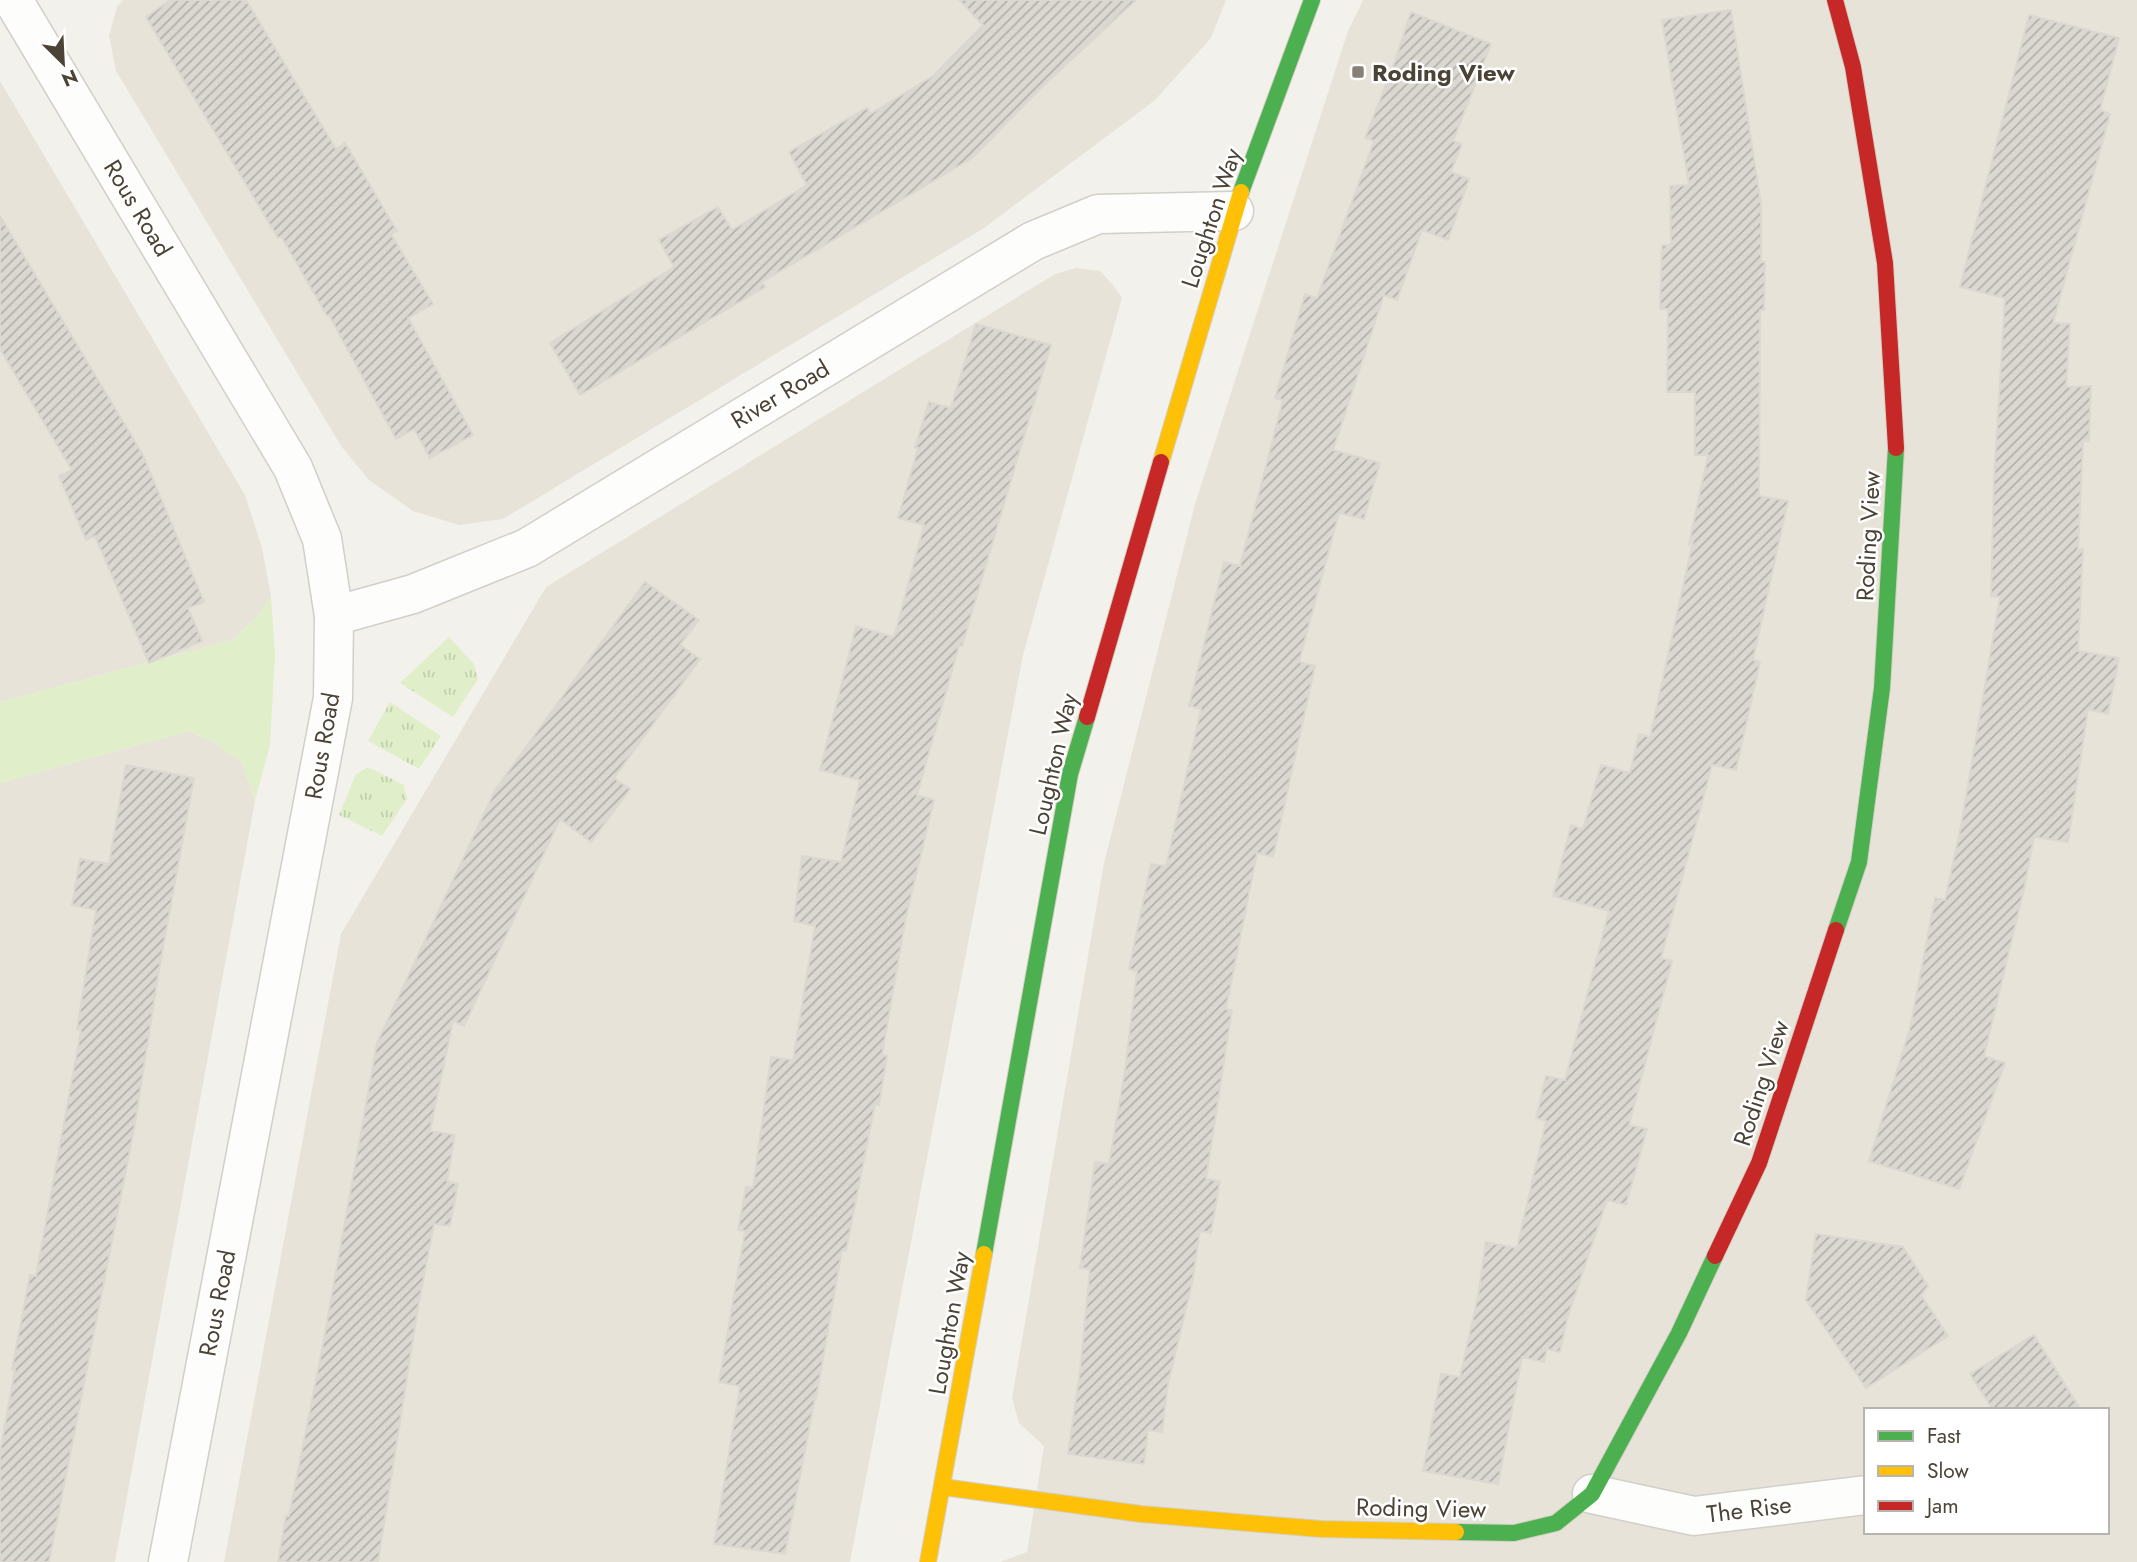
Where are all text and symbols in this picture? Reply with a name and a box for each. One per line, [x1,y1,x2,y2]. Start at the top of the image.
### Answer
north arrow [28,28,98,98]
place label: Roding View [1372,55,1515,90]
text: N [57,63,82,93]
marker: Roding View [1350,64,1366,80]
street label: Loughton Way [1172,143,1250,292]
street label: Rous Road [95,153,181,263]
street label: River Road [724,351,836,437]
street label: Roding View [1847,469,1889,602]
street label: Loughton Way [1020,689,1086,838]
street label: Rous Road [295,690,349,802]
street label: Roding View [1724,1015,1798,1150]
street label: Rous Road [190,1247,244,1359]
street label: Loughton Way [919,1248,979,1397]
legend [1864,1408,2109,1534]
text: Fast [1927,1421,1960,1451]
text: Slow [1927,1456,1969,1486]
street label: The Rise [1705,1486,1793,1532]
street label: Roding View [1356,1489,1487,1527]
text: Jam [1924,1491,1959,1521]

